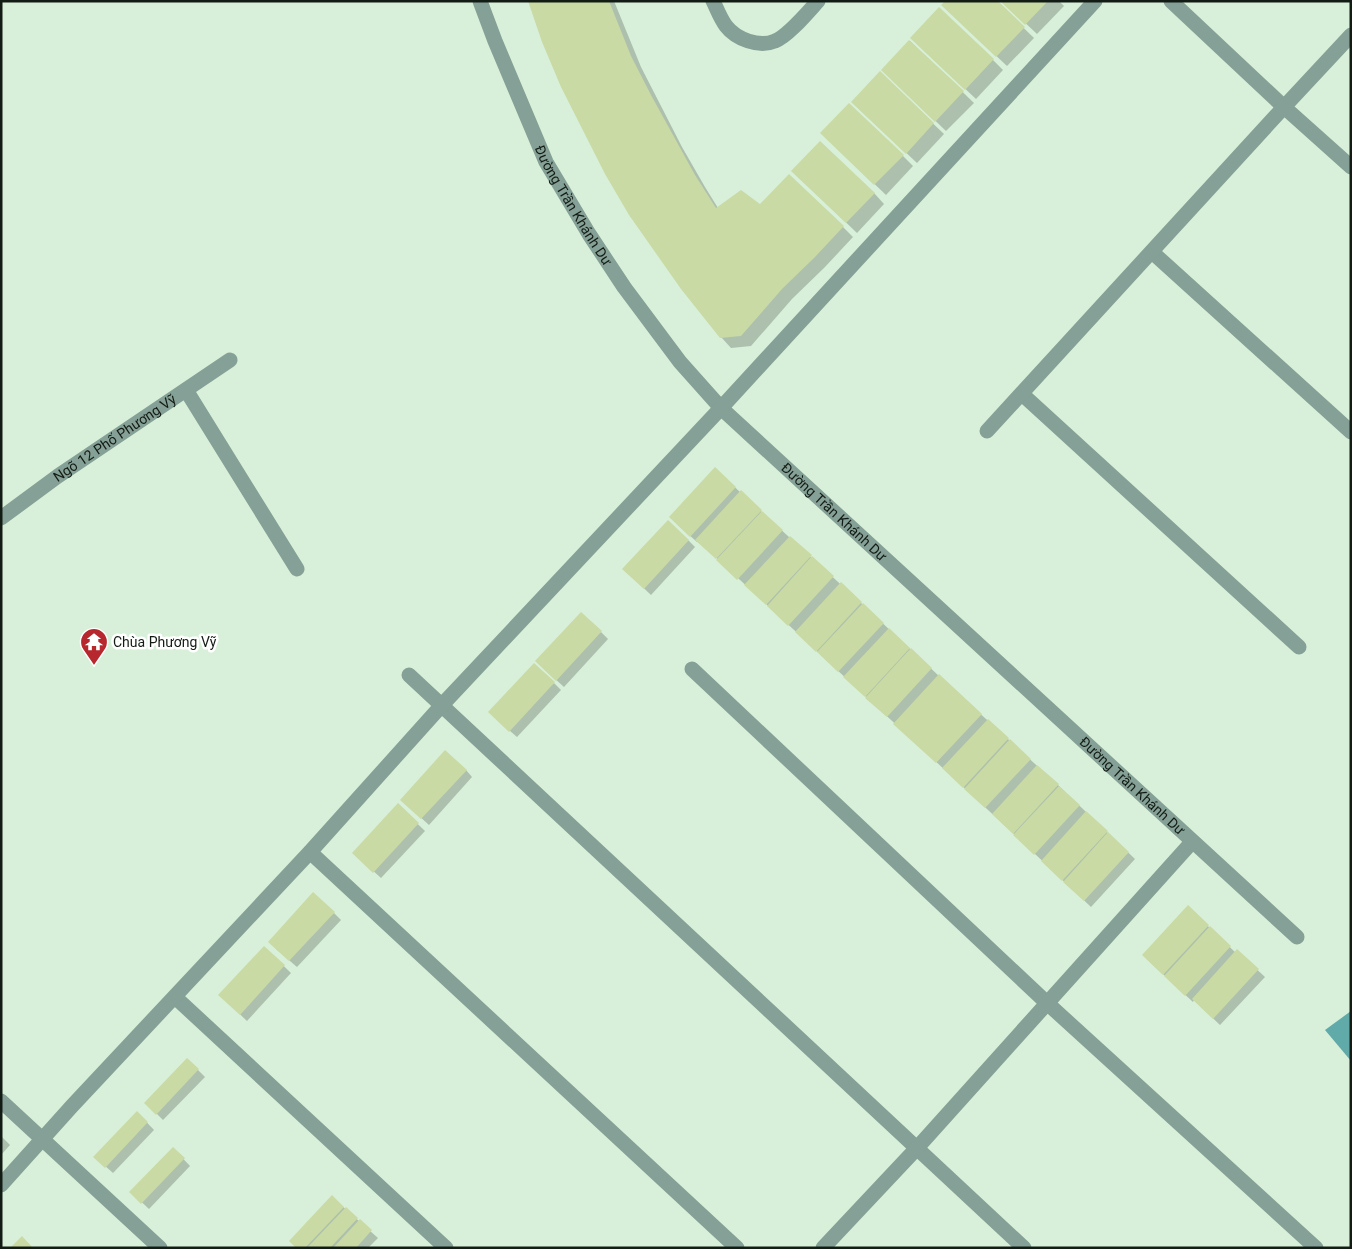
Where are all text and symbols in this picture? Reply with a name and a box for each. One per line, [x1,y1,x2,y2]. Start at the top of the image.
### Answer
street label: Đường Trần Khánh Dư [532,143,615,268]
street label: Ngõ 12 Phố Phương Vỹ [50,391,179,485]
street label: Đường Trần Khánh Dư [778,460,890,564]
temple icon: Chùa Phương Vỹ [79,627,109,666]
place label: Chùa Phương Vỹ [113,634,217,650]
street label: Đường Trần Khánh Dư [1076,733,1188,838]

